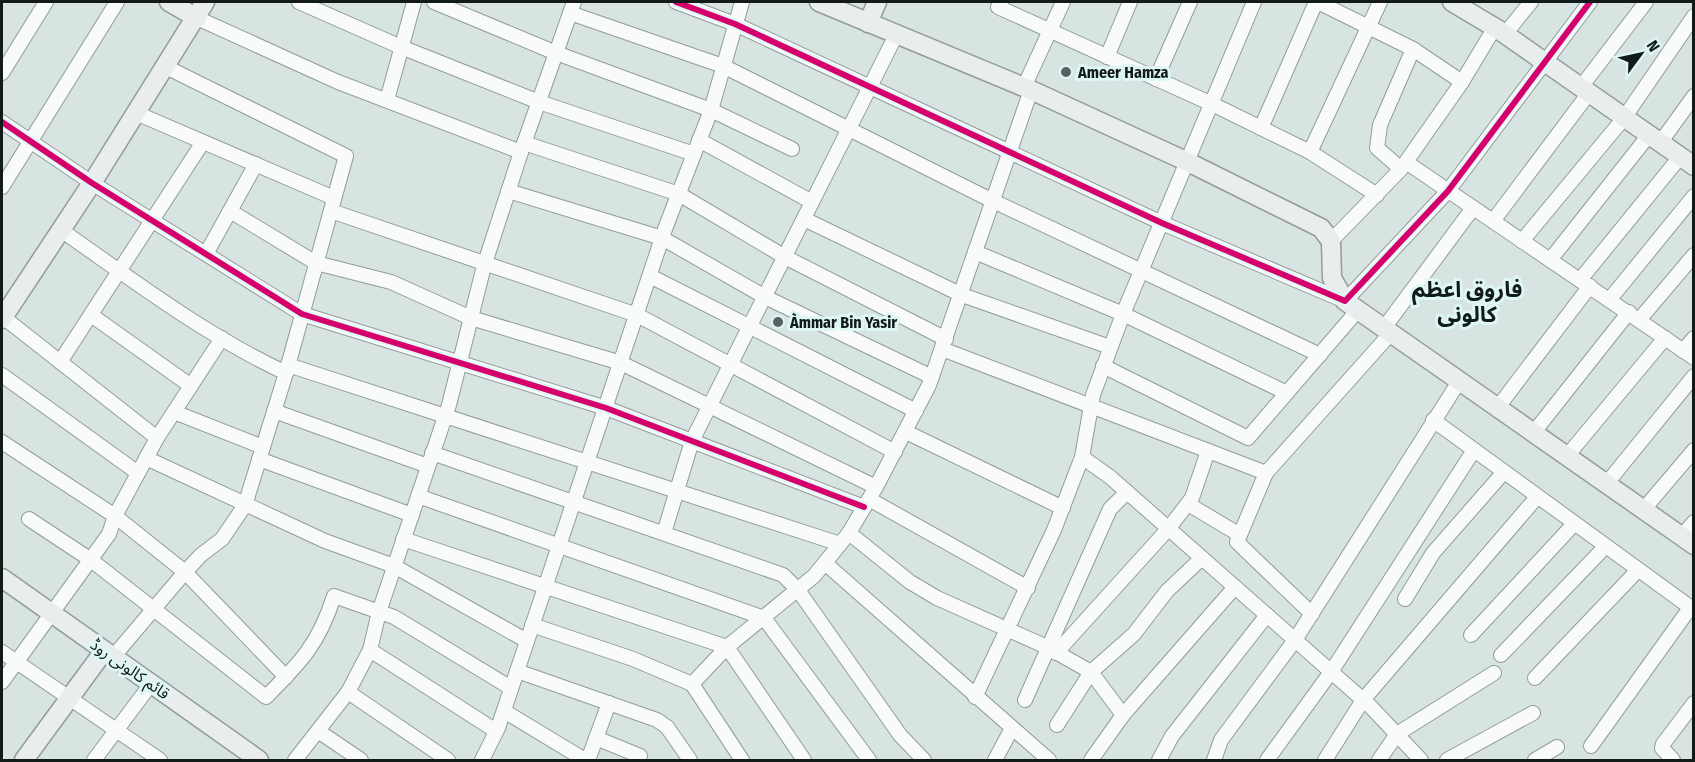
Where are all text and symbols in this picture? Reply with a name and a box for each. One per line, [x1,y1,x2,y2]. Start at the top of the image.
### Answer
north arrow [1611,24,1671,84]
text: N [1643,37,1664,55]
place label: Ameer Hamza [1077,63,1169,82]
marker: Ameer Hamza [1059,65,1073,79]
district label: فاروق اعظم کالونی [1412,276,1522,328]
place label: Àmmar Bin Yasir [789,312,897,332]
marker: Àmmar Bin Yasir [771,315,785,329]
street label: قائم کالونی روڈ [85,635,173,706]

